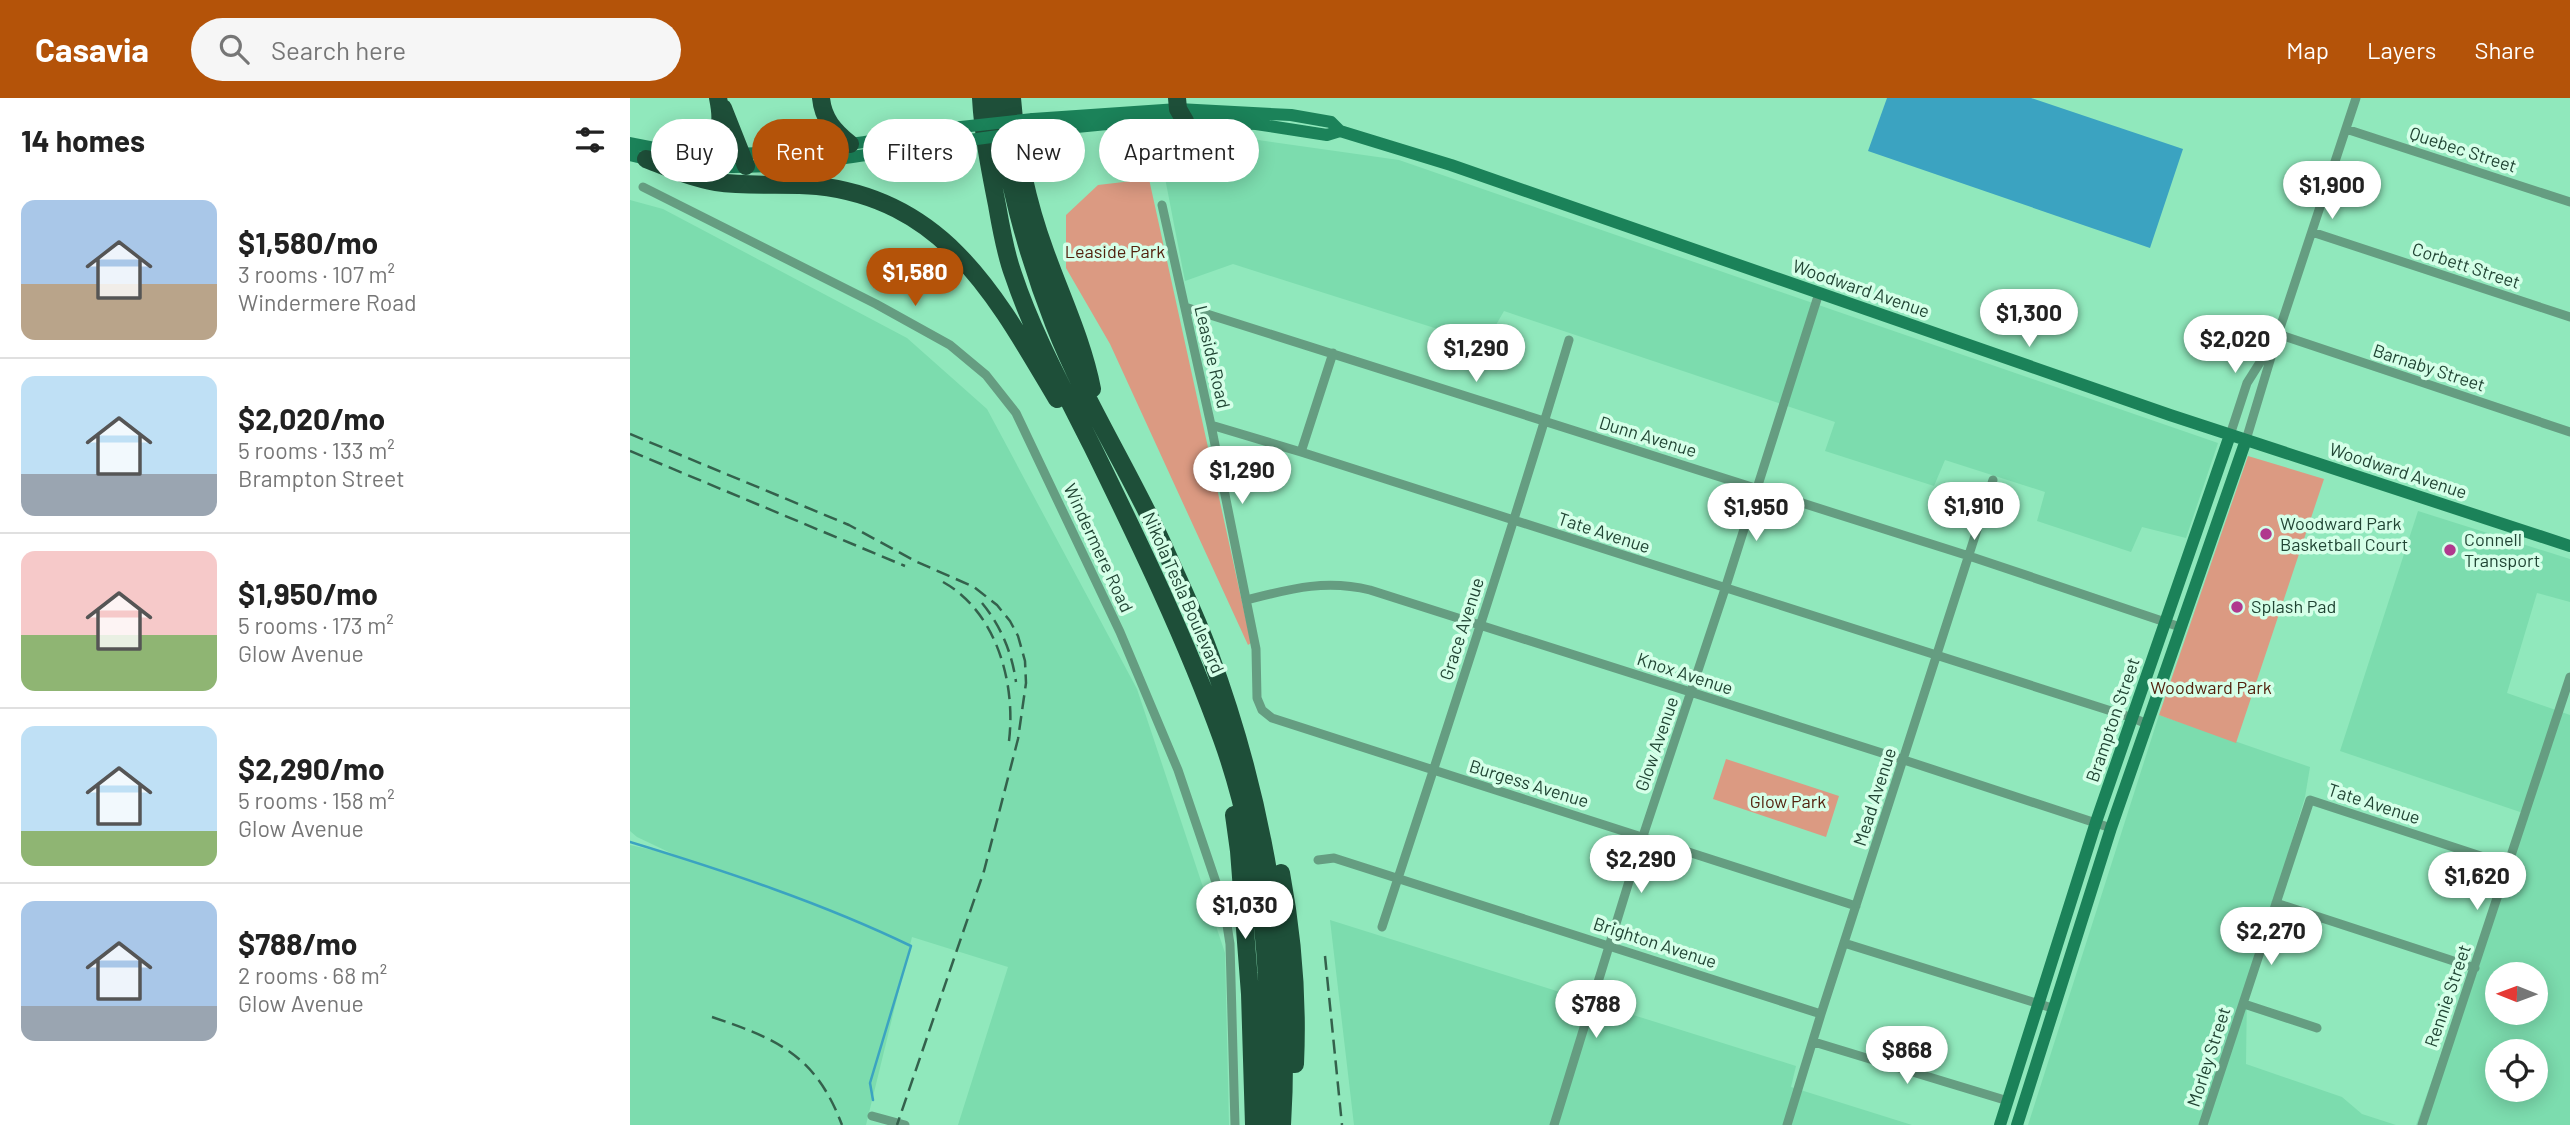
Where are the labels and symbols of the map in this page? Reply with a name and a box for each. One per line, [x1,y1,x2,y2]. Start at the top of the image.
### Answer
street label: Quebec Street [2407,121,2519,177]
pin: $1,900 [2275,162,2389,221]
street label: Corbett Street [2410,237,2523,293]
park label: Leaside Park [1065,240,1165,262]
pin: $1,580 [858,248,972,308]
street label: Woodward Avenue [1790,254,1933,322]
pin: $1,300 [1972,289,2086,349]
street label: Leaside Road [1190,303,1236,410]
pin: $2,020 [2178,316,2292,375]
pin: $1,290 [1419,324,1533,384]
street label: Barnaby Street [2370,339,2488,396]
street label: Dunn Avenue [1597,411,1700,461]
street label: Woodward Avenue [2327,437,2470,503]
pin: $1,290 [1185,446,1299,506]
street label: Windermere Road [1059,480,1138,616]
pin: $1,910 [1917,482,2031,542]
pin: $1,950 [1699,484,1813,543]
street label: Tate Avenue [1555,507,1653,557]
street label: Nikola Tesla Boulevard [1138,509,1229,677]
place label: Woodward Park Basketball Court [2280,512,2408,555]
marker: Woodward Park Basketball Court [2258,526,2274,542]
place label: Connell Transport [2464,528,2540,571]
marker: Connell Transport [2442,542,2458,558]
street label: Grace Avenue [1434,575,1488,683]
place label: Splash Pad [2251,595,2336,617]
marker: Splash Pad [2229,599,2245,615]
street label: Knox Avenue [1635,647,1736,699]
street label: Brampton Street [2080,654,2144,785]
park label: Woodward Park [2150,676,2272,698]
street label: Glow Avenue [1630,694,1682,794]
street label: Mead Avenue [1848,745,1900,849]
street label: Burgess Avenue [1467,754,1592,812]
street label: Tate Avenue [2325,778,2423,828]
park label: Glow Park [1750,790,1826,812]
pin: $2,290 [1584,836,1698,895]
pin: $1,620 [2420,852,2534,912]
pin: $1,030 [1188,882,1302,941]
pin: $2,270 [2214,908,2328,967]
street label: Brighton Avenue [1591,912,1720,972]
street label: Rennie Street [2419,942,2475,1050]
north arrow [2485,962,2548,1026]
pin: $788 [1555,981,1637,1040]
street label: Morley Street [2182,1004,2235,1109]
pin: $868 [1866,1026,1948,1086]

